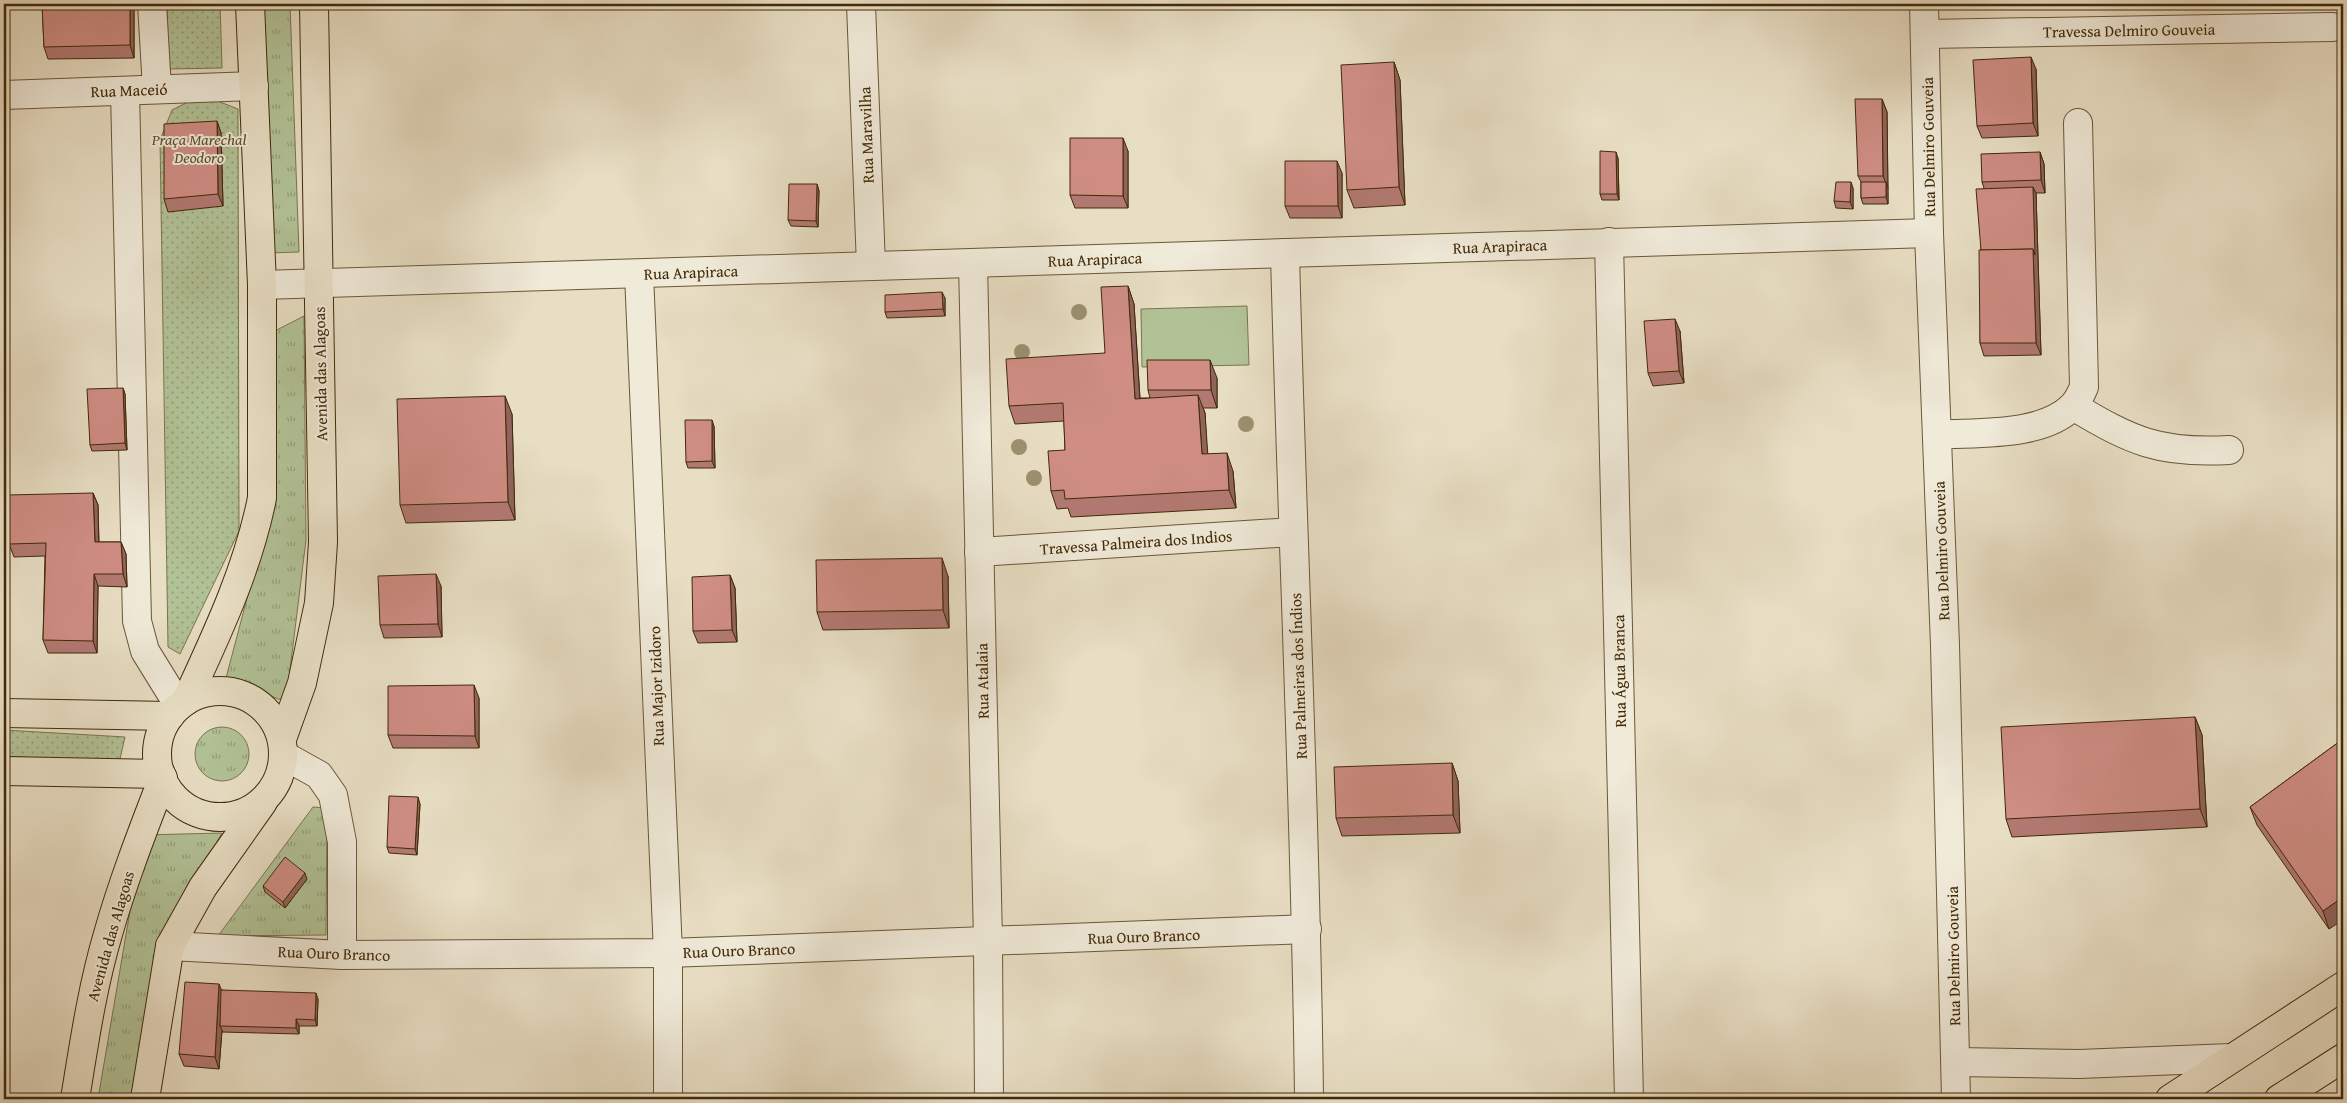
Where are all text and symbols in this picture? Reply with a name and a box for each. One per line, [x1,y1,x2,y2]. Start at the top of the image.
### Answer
street label: Travessa Delmiro Gouveia [2043,16,2216,44]
street label: Rua Maceió [90,77,168,103]
street label: Rua Delmiro Gouveia [1915,77,1941,217]
street label: Rua Maravilha [852,86,880,184]
park label: Praça Marechal Deodoro [151,127,246,169]
street label: Rua Arapiraca [1452,232,1548,260]
street label: Rua Arapiraca [1047,245,1143,273]
street label: Rua Arapiraca [643,258,739,286]
street label: Avenida das Alagoas [307,306,333,442]
street label: Rua Delmiro Gouveia [1927,480,1955,621]
street label: Travessa Palmeira dos Indios [1039,523,1233,561]
street label: Rua Palmeiras dos Índios [1283,592,1313,760]
street label: Rua Água Branca [1606,614,1632,728]
street label: Rua Major Izidoro [642,626,670,746]
street label: Rua Atalaia [969,642,995,719]
street label: Avenida das Alagoas [80,868,140,1004]
street label: Rua Delmiro Gouveia [1940,886,1966,1026]
street label: Rua Ouro Branco [1087,922,1201,950]
street label: Rua Ouro Branco [682,936,796,964]
street label: Rua Ouro Branco [277,939,391,967]

